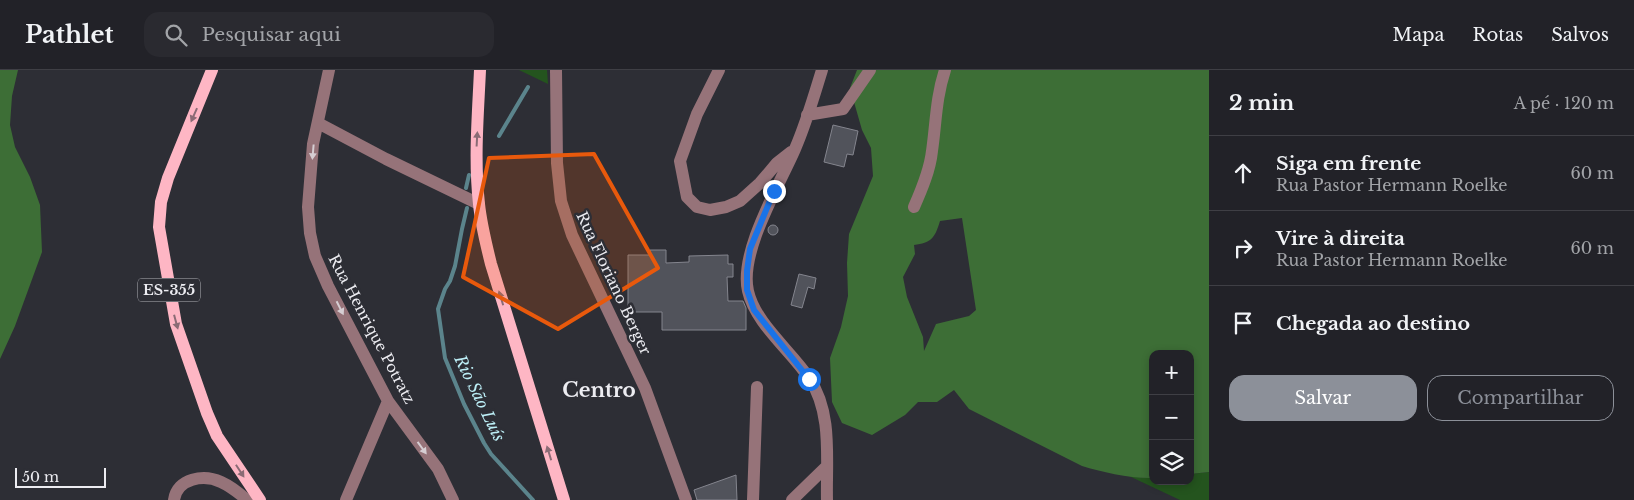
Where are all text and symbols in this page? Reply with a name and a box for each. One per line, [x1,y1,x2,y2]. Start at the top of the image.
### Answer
search box [144,12,494,57]
text: Pathlet [25,20,114,49]
icon: search [162,21,190,49]
text: Pesquisar aqui [202,23,341,46]
text: Mapa [1393,24,1444,46]
text: Rotas [1472,24,1523,46]
text: Salvos [1551,24,1609,46]
text: 2 min [1229,90,1294,116]
text: A pé · 120 m [1514,93,1614,113]
one-way arrow [189,108,197,122]
one-way arrow [473,130,481,146]
one-way arrow [308,144,316,160]
text: Siga em frente [1276,152,1421,175]
icon: ahead [1229,159,1257,187]
text: 60 m [1571,163,1614,183]
text: Rua Pastor Hermann Roelke [1276,175,1507,195]
route end [763,180,786,203]
street label: Rua Floriano Berger [572,208,656,358]
text: Vire à direita [1276,227,1405,250]
icon: right [1229,234,1257,262]
text: 60 m [1571,238,1614,258]
text: Rua Pastor Hermann Roelke [1276,250,1507,270]
street label: Rua Henrique Potratz [325,251,419,407]
road number: ES-355 [138,278,200,302]
one-way arrow [497,290,505,305]
one-way arrow [336,301,344,315]
icon: arrive [1229,309,1257,337]
text: Chegada ao destino [1276,312,1470,335]
one-way arrow [173,315,181,330]
map controls [1149,350,1194,485]
button: + [1149,350,1194,395]
water label: Rio São Luís [450,351,510,445]
route start [798,368,821,391]
button: Salvar [1229,375,1417,421]
button: Compartilhar [1427,375,1614,421]
district label: Centro [562,378,636,402]
button: − [1149,395,1194,440]
button: layers [1149,440,1194,485]
one-way arrow [417,441,427,455]
one-way arrow [545,446,553,461]
one-way arrow [235,464,245,478]
scale bar [15,465,106,488]
text: 50 m [22,468,59,486]

